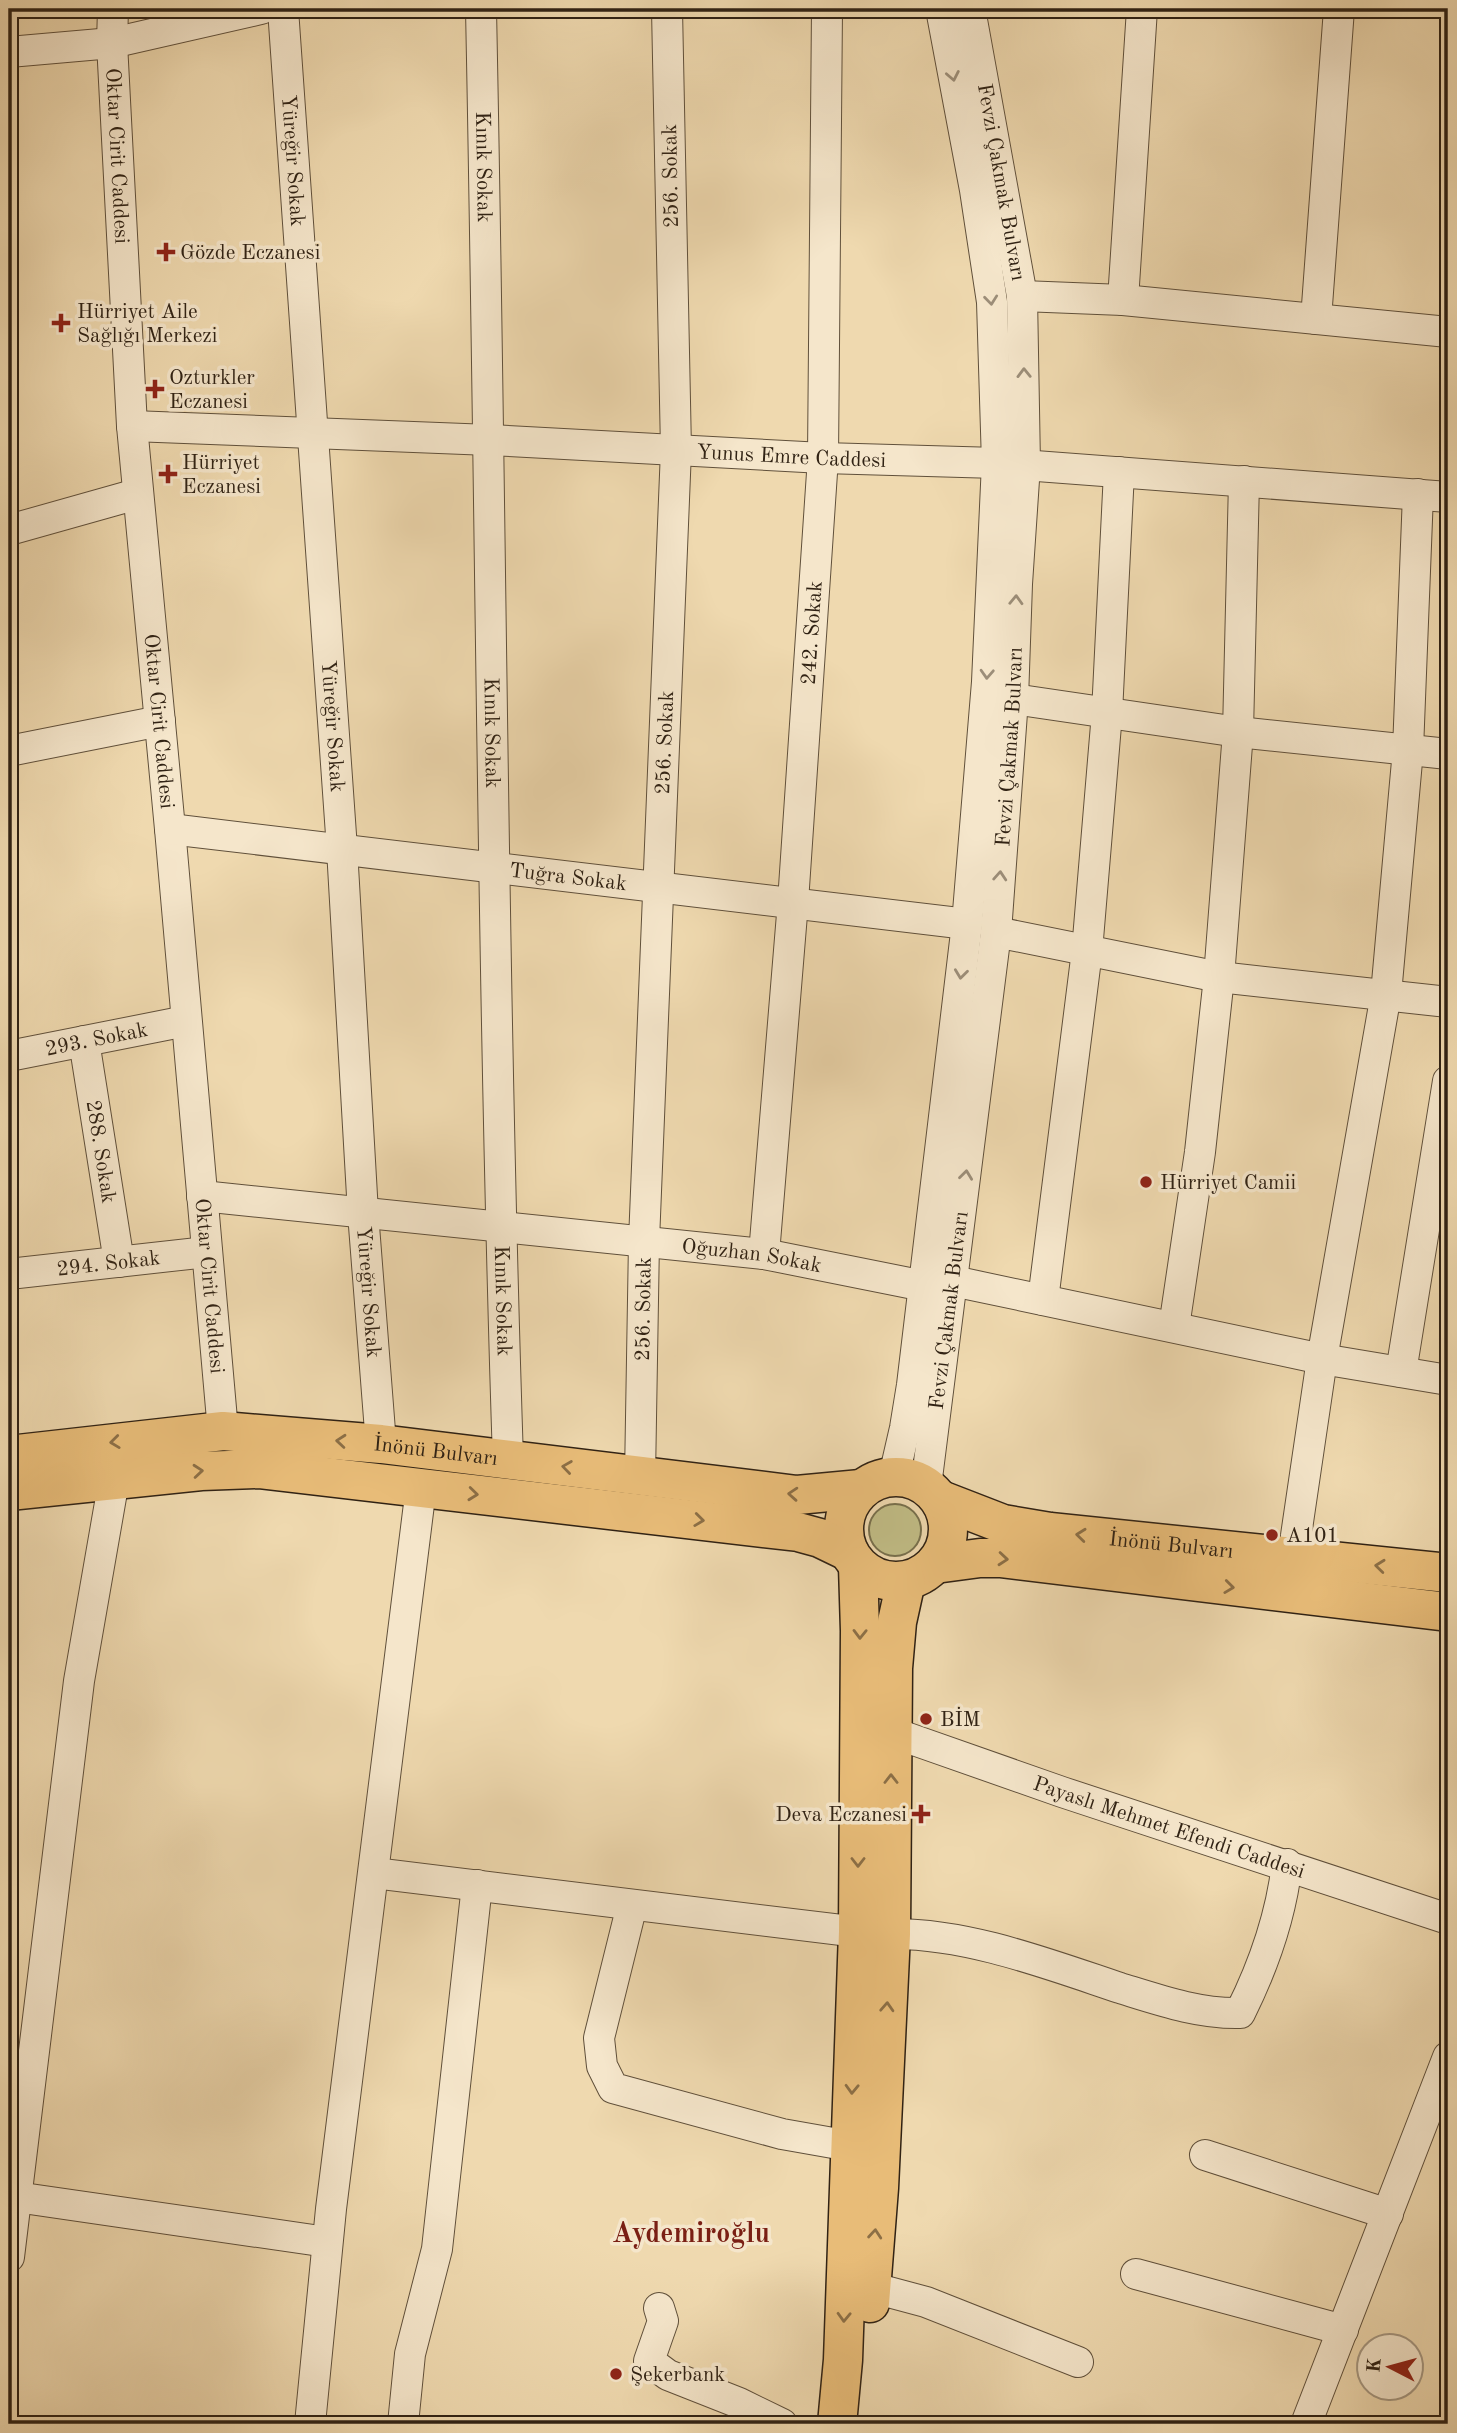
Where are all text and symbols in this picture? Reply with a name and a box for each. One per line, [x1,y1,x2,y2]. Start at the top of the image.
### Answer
street label: Oktar Cirit Caddesi [101,67,131,244]
one-way arrow [945,70,960,82]
street label: Fevzi Çakmak Bulvarı [973,82,1028,283]
street label: Yüreğir Sokak [277,94,307,227]
street label: Kınık Sokak [471,111,494,223]
street label: 256. Sokak [660,124,683,228]
place label: Gözde Eczanesi [180,243,320,264]
marker: Gözde Eczanesi [158,244,174,260]
one-way arrow [983,295,998,306]
place label: Hürriyet Aile Sağlığı Merkezi [77,302,217,347]
marker: Hürriyet Aile Sağlığı Merkezi [51,313,71,333]
one-way arrow [1016,367,1032,378]
place label: Ozturkler Eczanesi [169,368,255,413]
marker: Ozturkler Eczanesi [147,381,163,397]
street label: Yunus Emre Caddesi [696,442,886,472]
place label: Hürriyet Eczanesi [182,453,261,498]
marker: Hürriyet Eczanesi [160,466,176,482]
street label: 242. Sokak [799,580,827,686]
one-way arrow [1009,594,1024,605]
street label: Oktar Cirit Caddesi [140,633,177,810]
street label: Fevzi Çakmak Bulvarı [993,647,1027,848]
street label: Yüreğir Sokak [317,660,347,793]
one-way arrow [980,669,995,680]
street label: Kınık Sokak [479,677,502,789]
street label: 256. Sokak [653,690,678,795]
street label: Tuğra Sokak [508,861,628,895]
one-way arrow [992,870,1007,881]
one-way arrow [953,968,968,980]
street label: 293. Sokak [44,1020,150,1061]
street label: 288. Sokak [82,1099,119,1205]
one-way arrow [959,1169,974,1181]
place label: Hürriyet Camii [1160,1173,1296,1194]
marker: Hürriyet Camii [1138,1174,1154,1190]
street label: Oktar Cirit Caddesi [191,1197,227,1375]
street label: Fevzi Çakmak Bulvarı [927,1210,973,1411]
street label: Yüreğir Sokak [352,1226,383,1359]
street label: Oğuzhan Sokak [681,1237,823,1277]
street label: Kınık Sokak [490,1245,514,1357]
street label: 294. Sokak [56,1248,161,1281]
street label: 256. Sokak [633,1257,656,1361]
street label: İnönü Bulvarı [373,1430,499,1470]
one-way arrow [336,1434,347,1449]
one-way arrow [109,1435,121,1450]
one-way arrow [561,1460,573,1475]
one-way arrow [193,1464,204,1479]
one-way arrow [787,1486,798,1501]
one-way arrow [468,1487,479,1502]
one-way arrow [694,1513,705,1528]
street label: İnönü Bulvarı [1108,1525,1234,1563]
place label: A101 [1286,1526,1339,1547]
marker: A101 [1264,1527,1280,1543]
one-way arrow [1075,1528,1087,1543]
one-way arrow [998,1551,1009,1566]
one-way arrow [1375,1559,1386,1574]
one-way arrow [1223,1579,1234,1594]
one-way arrow [852,1630,868,1640]
place label: BİM [940,1706,980,1731]
marker: BİM [918,1711,934,1727]
one-way arrow [883,1774,899,1784]
street label: Payaslı Mehmet Efendi Caddesi [1030,1774,1307,1883]
place label: Deva Eczanesi [775,1805,907,1826]
marker: Deva Eczanesi [913,1806,929,1822]
one-way arrow [850,1857,866,1868]
one-way arrow [880,2001,895,2012]
one-way arrow [845,2084,860,2095]
district label: Aydemiroğlu [612,2221,770,2249]
one-way arrow [867,2228,882,2239]
one-way arrow [837,2311,852,2322]
north arrow [1356,2332,1426,2402]
text: K [1365,2357,1386,2374]
place label: Şekerbank [630,2365,725,2386]
marker: Şekerbank [608,2366,624,2382]

